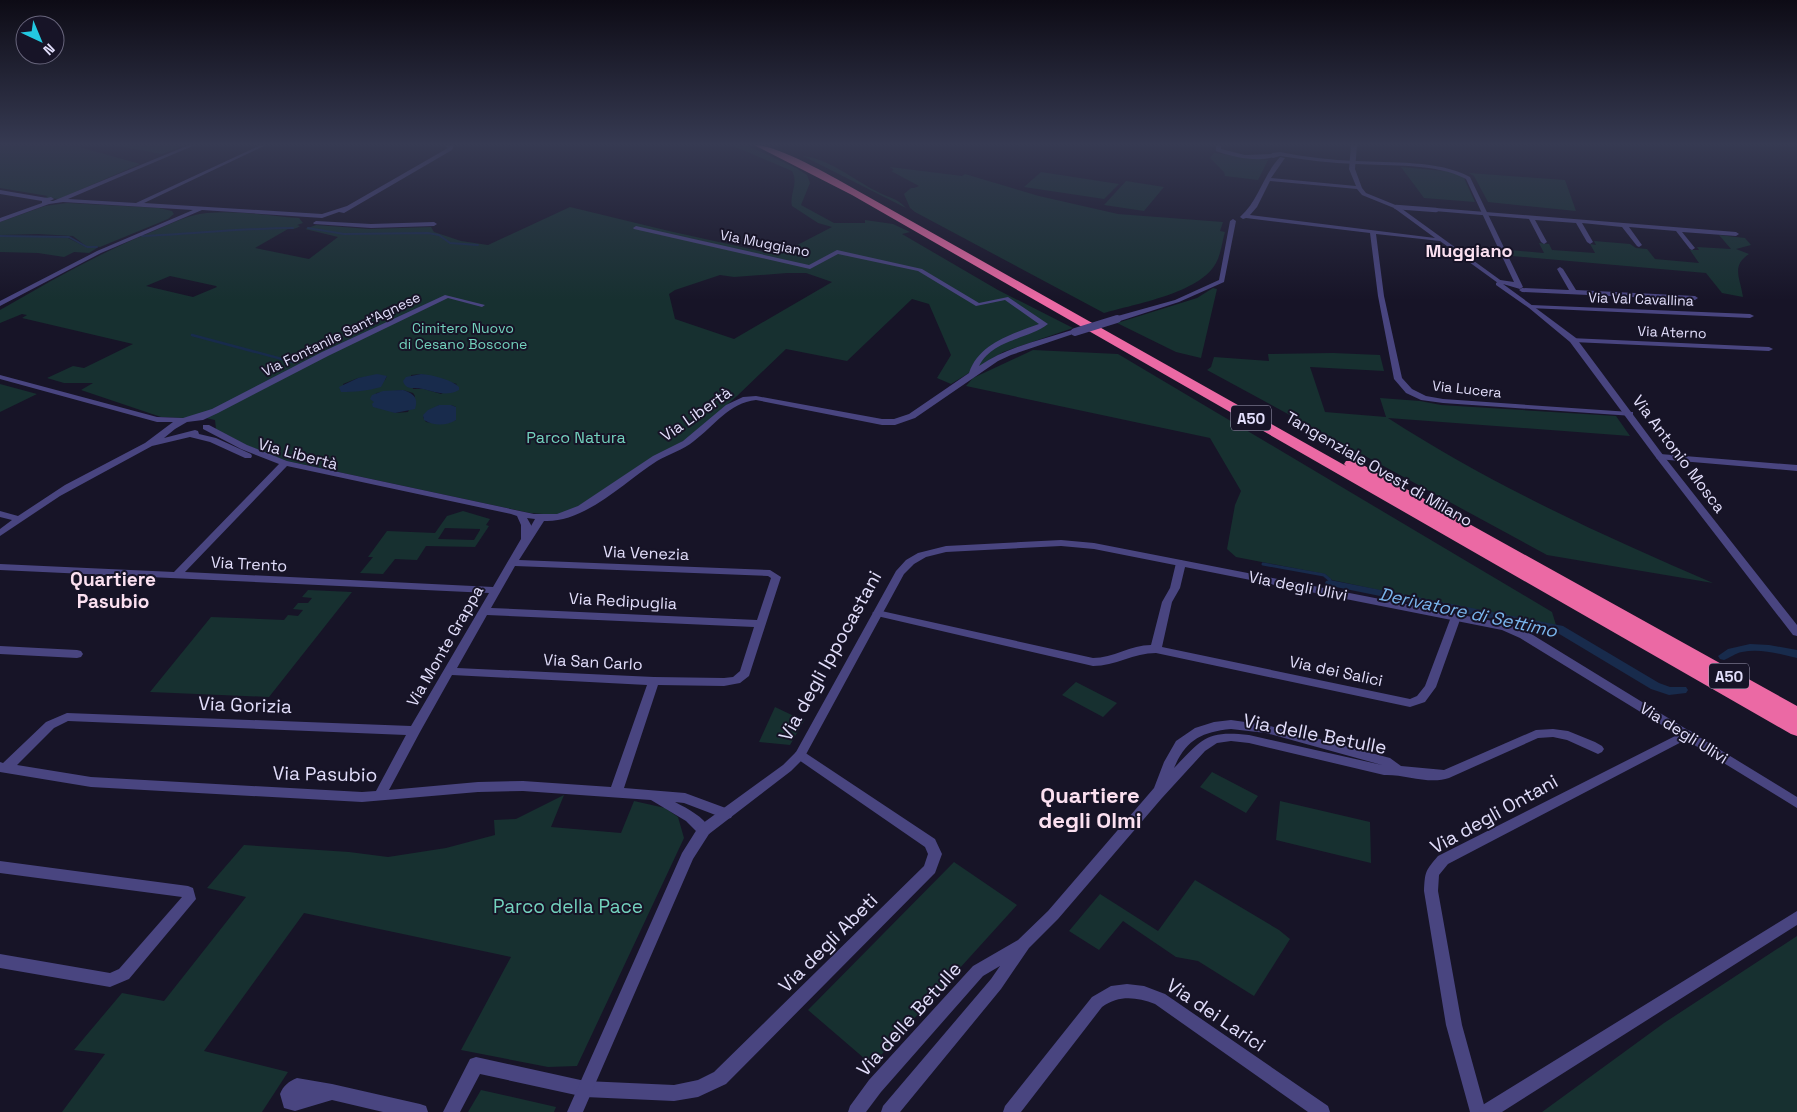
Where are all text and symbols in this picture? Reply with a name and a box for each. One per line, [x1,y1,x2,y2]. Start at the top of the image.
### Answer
north arrow [15,15,65,65]
text: N [39,40,59,59]
street label: Via Muggiano [719,225,811,261]
district label: Muggiano [1425,239,1513,262]
street label: Via Fontanile Sant'Agnese [259,288,423,380]
street label: Via Val Cavallina [1588,288,1694,310]
park label: Cimitero Nuovo di Cesano Boscone [399,319,527,353]
street label: Via Aterno [1637,322,1707,342]
street label: Via Lucera [1431,376,1503,402]
street label: Via Libertà [656,382,736,446]
street label: Via Antonio Mosca [1628,391,1730,517]
road number: A50 [1231,406,1271,430]
street label: Tangenziale Ovest di Milano [1282,407,1476,531]
park label: Parco Natura [526,427,626,448]
street label: Via Libertà [256,433,340,475]
street label: Via Venezia [603,541,689,565]
street label: Via Trento [210,552,288,576]
street label: Via degli Ippocastani [773,566,887,746]
street label: Via degli Ulivi [1247,566,1349,606]
district label: Quartiere Pasubio [70,567,156,614]
street label: Via Monte Grappa [402,582,488,710]
water label: Derivatore di Settimo [1377,582,1560,642]
street label: Via Redipuglia [568,588,678,614]
street label: Via San Carlo [543,649,643,675]
street label: Via dei Salici [1287,651,1385,691]
road number: A50 [1709,664,1749,688]
street label: Via Gorizia [198,691,292,719]
street label: Via degli Ulivi [1636,698,1732,768]
street label: Via delle Betulle [1241,708,1389,760]
street label: Via Pasubio [273,761,377,787]
street label: Via degli Ontani [1426,769,1562,859]
district label: Quartiere degli Olmi [1038,781,1142,834]
street label: Via degli Abeti [773,888,883,998]
park label: Parco della Pace [493,894,643,919]
street label: Via delle Betulle [851,957,967,1081]
street label: Via dei Larici [1162,973,1270,1057]

